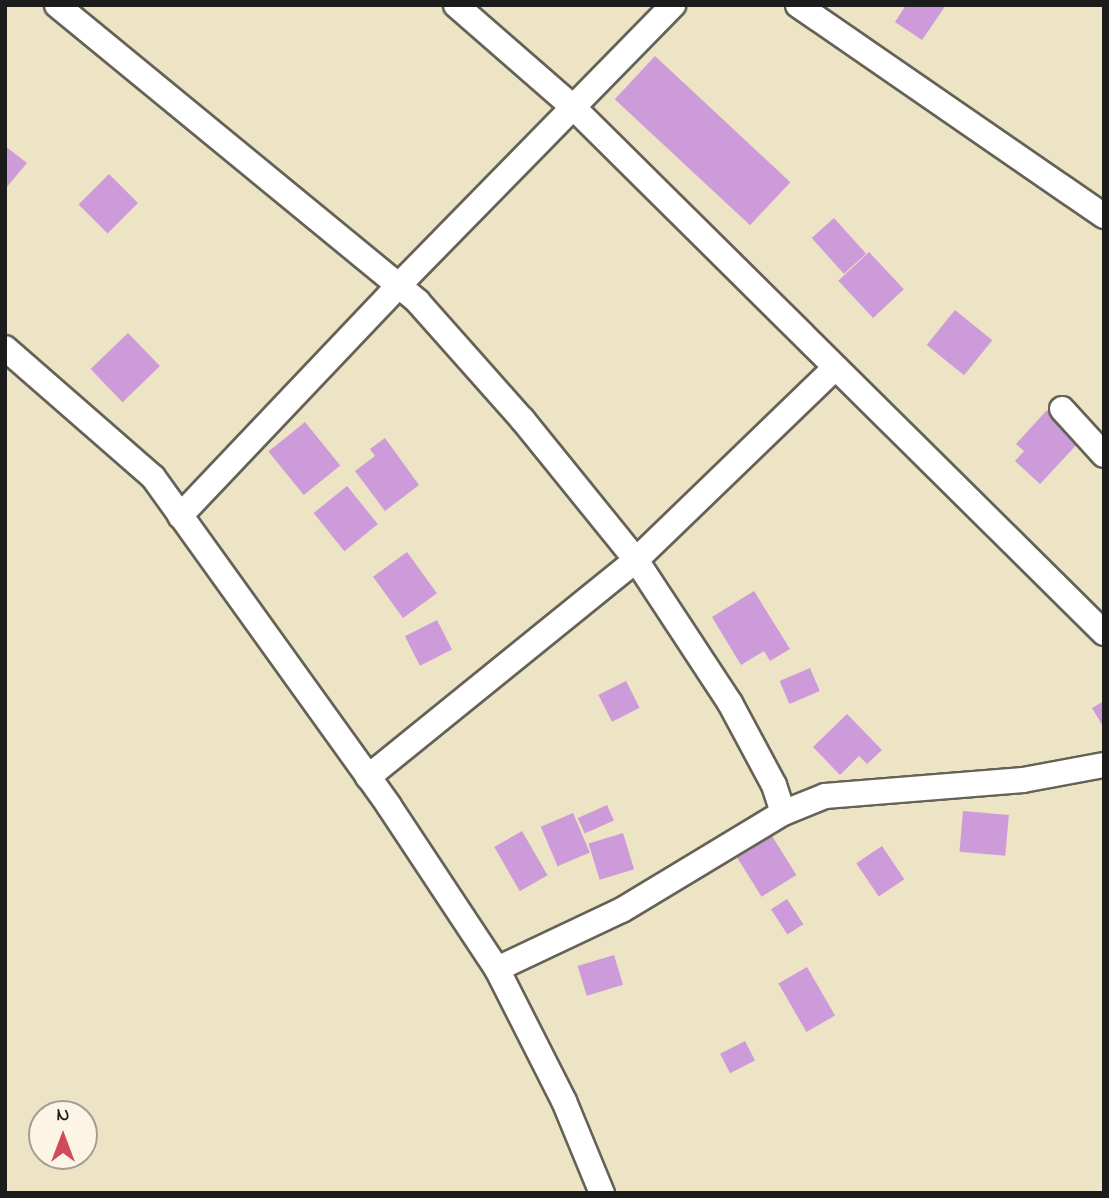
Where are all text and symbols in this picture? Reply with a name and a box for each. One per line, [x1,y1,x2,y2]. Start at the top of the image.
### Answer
north arrow [28,1100,98,1170]
text: N [57,1102,69,1129]

